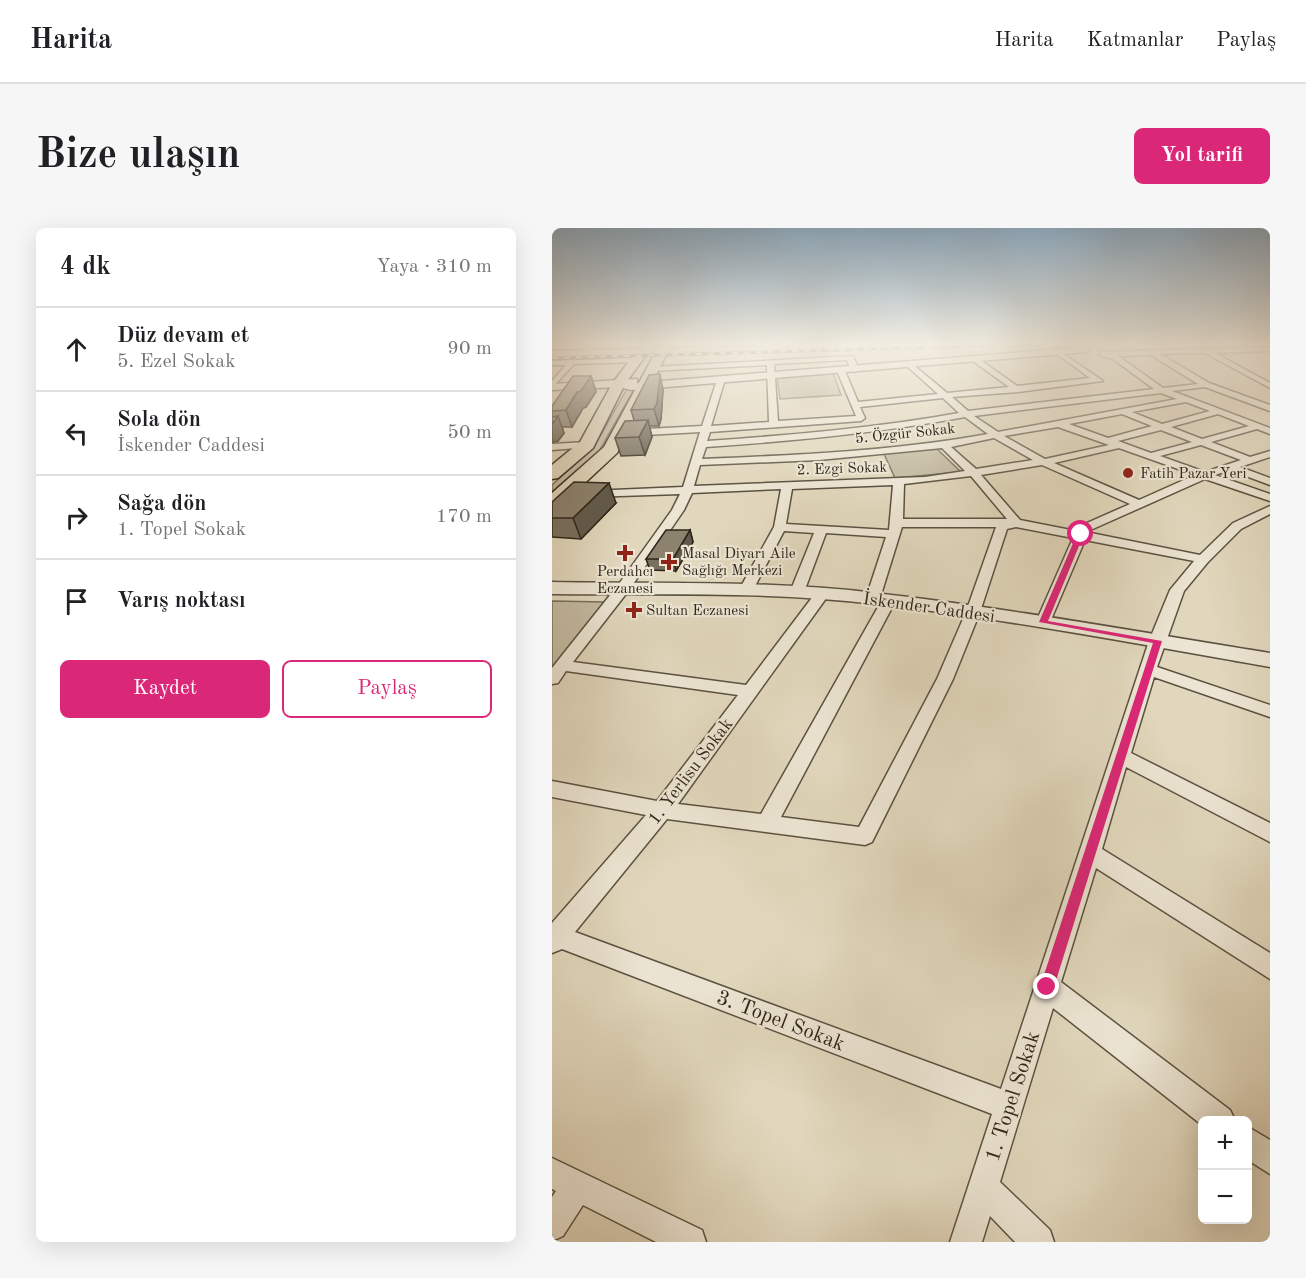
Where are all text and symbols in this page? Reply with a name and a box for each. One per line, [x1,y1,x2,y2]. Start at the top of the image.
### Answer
text: Harita [30,27,112,55]
text: Harita [995,30,1054,51]
text: Katmanlar [1087,30,1183,51]
text: Paylaş [1216,30,1276,51]
button: Yol tarifi [1134,128,1270,184]
text: Bize ulaşın [36,135,240,177]
text: 4 dk [60,254,111,280]
text: Yaya · 310 m [376,257,492,277]
text: Düz devam et [117,325,249,347]
icon: ahead [60,333,93,366]
text: 90 m [447,339,492,359]
text: 5. Ezel Sokak [117,352,236,372]
text: Sola dön [117,409,201,431]
icon: left [60,417,93,450]
street label: 5. Özgür Sokak [854,419,956,447]
text: 50 m [447,423,492,443]
text: İskender Caddesi [117,436,265,456]
street label: 2. Ezgi Sokak [797,460,888,479]
marker: Fatih Pazar Yeri [1121,466,1135,480]
place label: Fatih Pazar Yeri [1140,467,1247,482]
text: Sağa dön [117,493,207,515]
icon: right [60,501,93,534]
text: 170 m [436,507,492,527]
text: 1. Topel Sokak [117,520,246,540]
route start [1067,520,1093,546]
marker: Perdahcı Eczanesi [618,546,632,560]
place label: Masal Diyarı Aile Sağlığı Merkezi [682,547,796,579]
marker: Masal Diyarı Aile Sağlığı Merkezi [660,553,678,571]
place label: Perdahcı Eczanesi [597,565,653,597]
icon: arrive [60,585,93,618]
street label: İskender Caddesi [862,587,997,626]
text: Varış noktası [117,590,246,612]
marker: Sultan Eczanesi [627,603,641,617]
place label: Sultan Eczanesi [646,604,749,619]
button: Kaydet [60,660,270,718]
button: Paylaş [282,660,492,718]
street label: 1. Yerlisu Sokak [645,715,736,828]
route end [1033,973,1059,999]
street label: 3. Topel Sokak [713,987,848,1056]
street label: 1. Topel Sokak [982,1029,1044,1164]
map controls [1198,1116,1252,1224]
button: + [1198,1116,1252,1170]
button: − [1198,1170,1252,1224]

